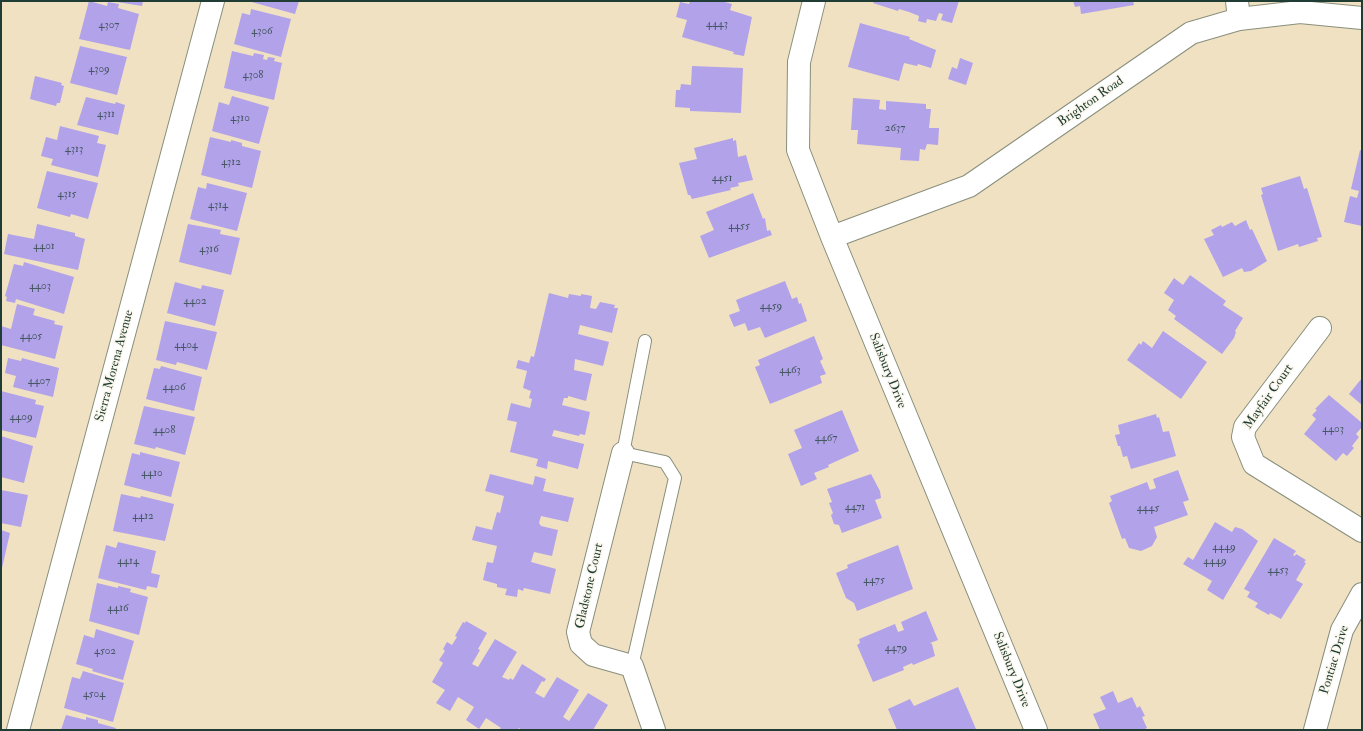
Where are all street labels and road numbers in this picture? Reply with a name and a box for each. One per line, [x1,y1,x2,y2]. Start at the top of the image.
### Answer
street label: Brighton Road [1055,74,1127,130]
street label: Sierra Morena Avenue [93,308,137,424]
street label: Salisbury Drive [865,331,909,411]
street label: Mayfair Court [1241,362,1297,432]
street label: Gladstone Court [573,542,607,630]
street label: Pontiac Drive [1317,624,1353,696]
street label: Salisbury Drive [989,630,1033,710]

